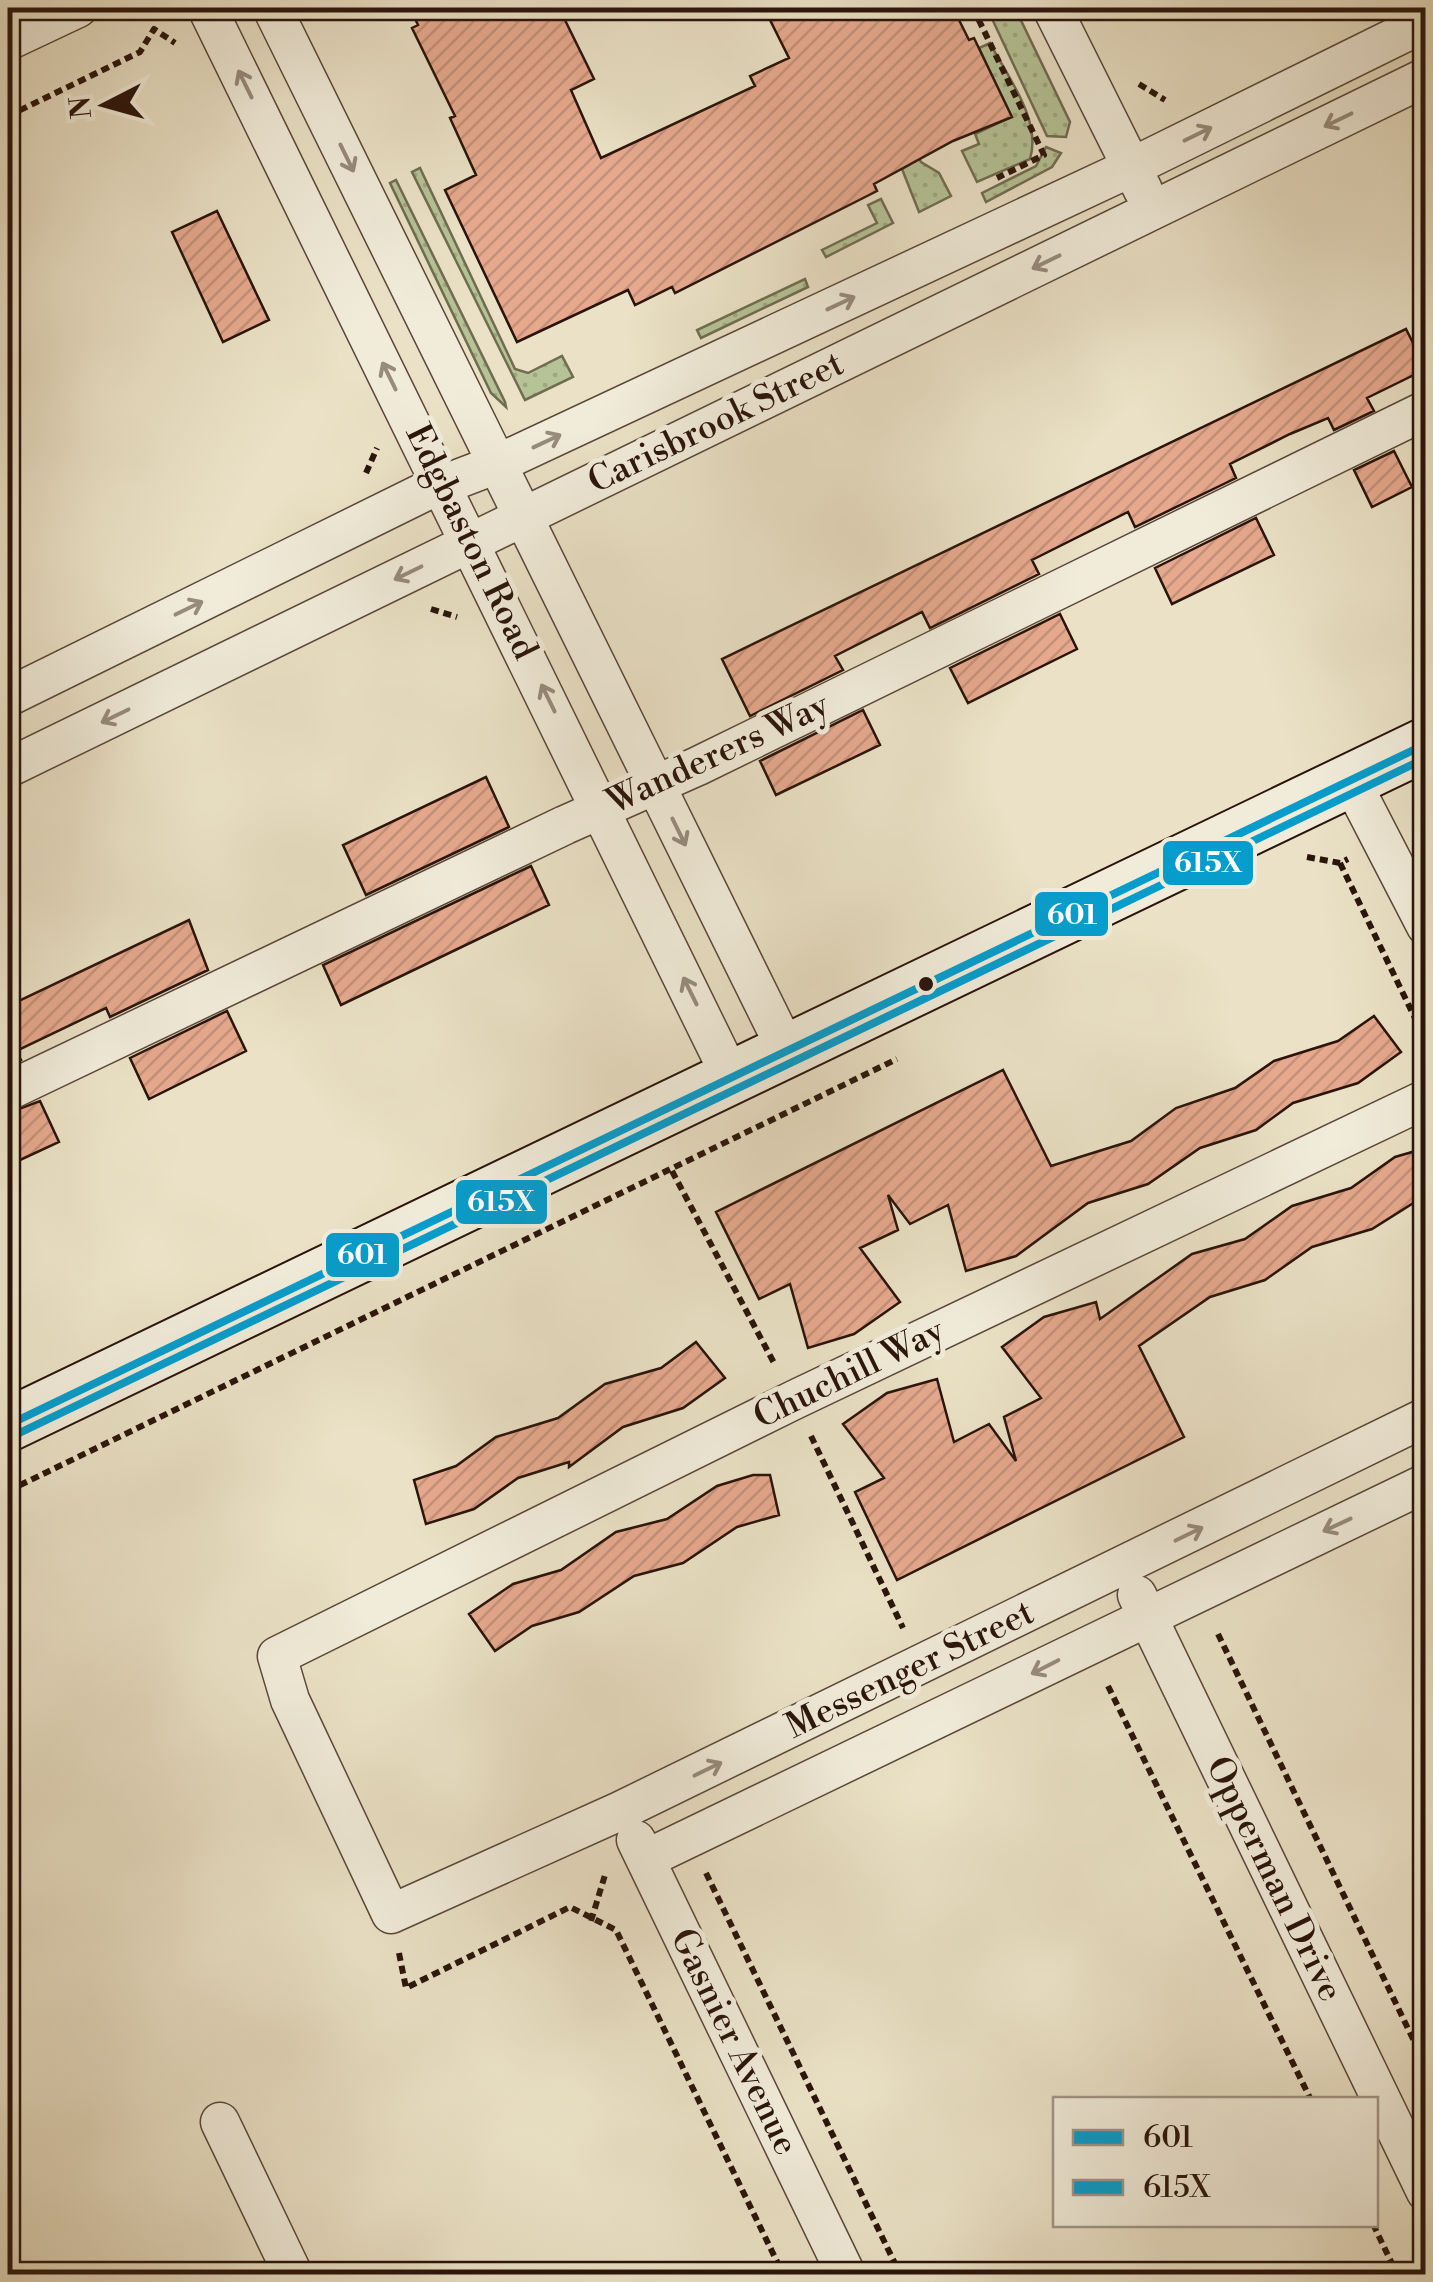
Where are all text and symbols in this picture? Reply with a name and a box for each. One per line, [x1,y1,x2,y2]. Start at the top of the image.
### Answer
north arrow [55,55,155,155]
one-way arrow [234,70,253,100]
text: N [63,95,100,120]
one-way arrow [1324,111,1354,130]
one-way arrow [1183,124,1213,143]
one-way arrow [338,142,357,172]
one-way arrow [1031,253,1061,272]
one-way arrow [825,292,855,311]
street label: Carisbrook Street [581,343,851,503]
one-way arrow [378,361,397,391]
street label: Edgbaston Road [395,417,547,667]
one-way arrow [531,430,561,449]
one-way arrow [393,565,423,584]
one-way arrow [174,597,204,616]
street label: Wanderers Way [599,683,837,825]
one-way arrow [538,684,557,714]
one-way arrow [101,707,131,726]
one-way arrow [670,817,689,846]
line badge: 615X [1161,839,1255,887]
text: 615X [1174,846,1243,881]
line badge: 601 [1033,890,1110,938]
text: 601 [1047,898,1098,933]
unlabelled marker [916,974,936,994]
one-way arrow [679,977,698,1007]
line badge: 615X [454,1178,549,1226]
text: 615X [467,1185,536,1220]
line badge: 601 [324,1231,401,1279]
text: 601 [337,1238,388,1273]
street label: Chuchill Way [747,1309,952,1439]
one-way arrow [1323,1516,1353,1535]
one-way arrow [1174,1524,1203,1543]
street label: Messenger Street [779,1591,1041,1749]
one-way arrow [1031,1658,1061,1677]
street label: Opperman Drive [1196,1750,1352,2008]
one-way arrow [692,1758,722,1777]
street label: Gasnier Avenue [661,1922,807,2162]
legend [1053,2097,1378,2227]
text: 601 [1143,2119,1193,2157]
text: 615X [1143,2169,1211,2207]

